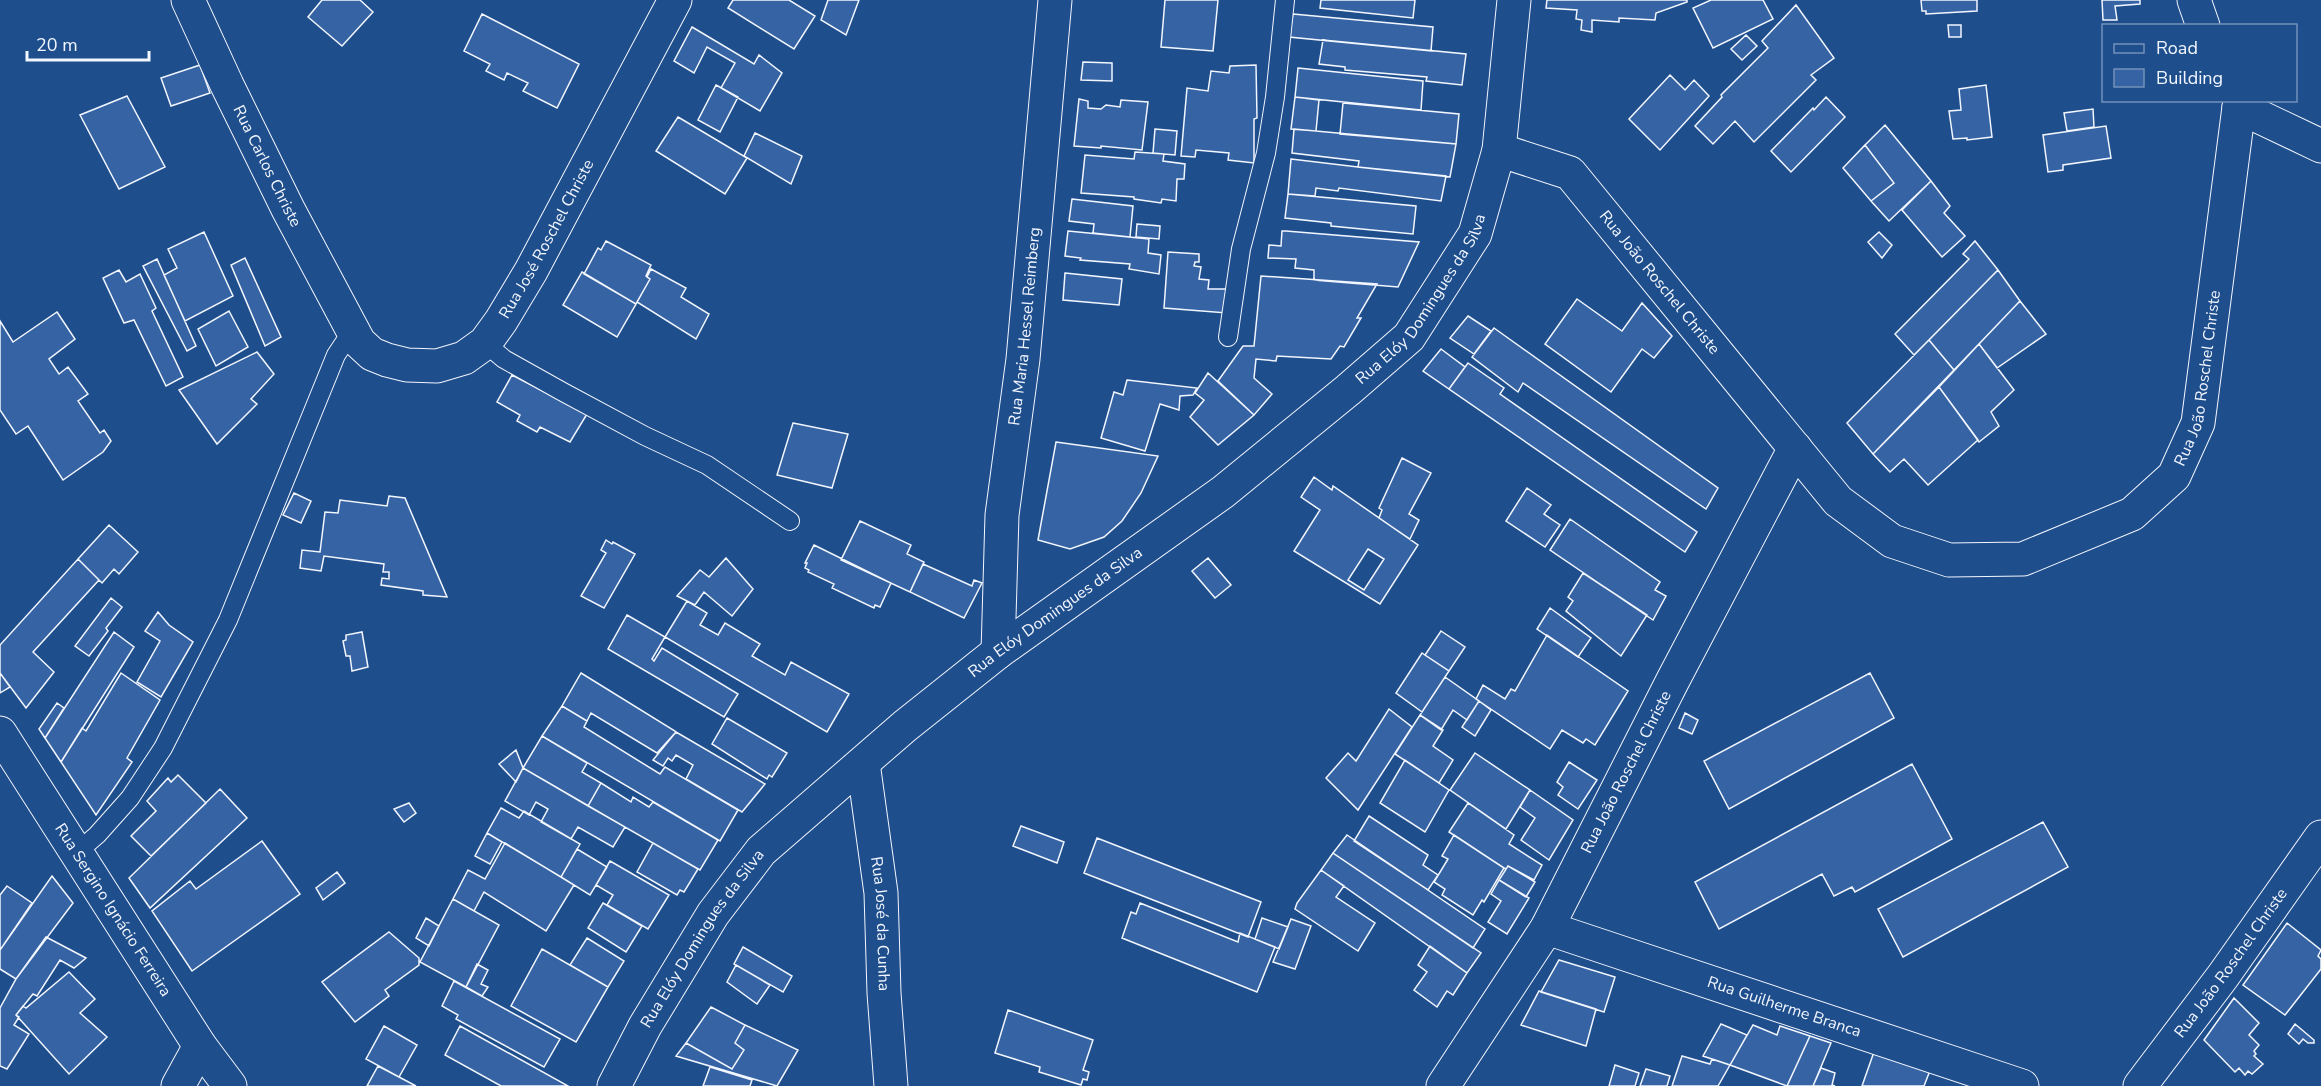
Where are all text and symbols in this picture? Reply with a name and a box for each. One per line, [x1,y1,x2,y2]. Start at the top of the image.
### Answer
scale bar [27,24,148,62]
legend [2102,24,2297,102]
text: 20 m [36,33,78,57]
text: Road [2156,36,2198,60]
text: Building [2156,66,2223,90]
street label: Rua Carlos Christe [228,101,307,231]
street label: Rua José Roschel Christe [494,155,599,323]
street label: Rua João Roschel Christe [1594,206,1725,359]
street label: Rua Elóy Domingues da Silva [1351,212,1491,390]
street label: Rua Maria Hessel Reimberg [1003,226,1046,427]
street label: Rua João Roschel Christe [2169,289,2226,470]
street label: Rua Elóy Domingues da Silva [963,542,1147,683]
street label: Rua João Roschel Christe [1576,687,1677,857]
street label: Rua Sergino Ignácio Ferreira [50,819,177,1001]
street label: Rua Elóy Domingues da Silva [635,845,769,1032]
street label: Rua José da Cunha [865,855,895,992]
street label: Rua João Roschel Christe [2169,884,2293,1042]
street label: Rua Guilherme Branca [1704,971,1864,1043]

